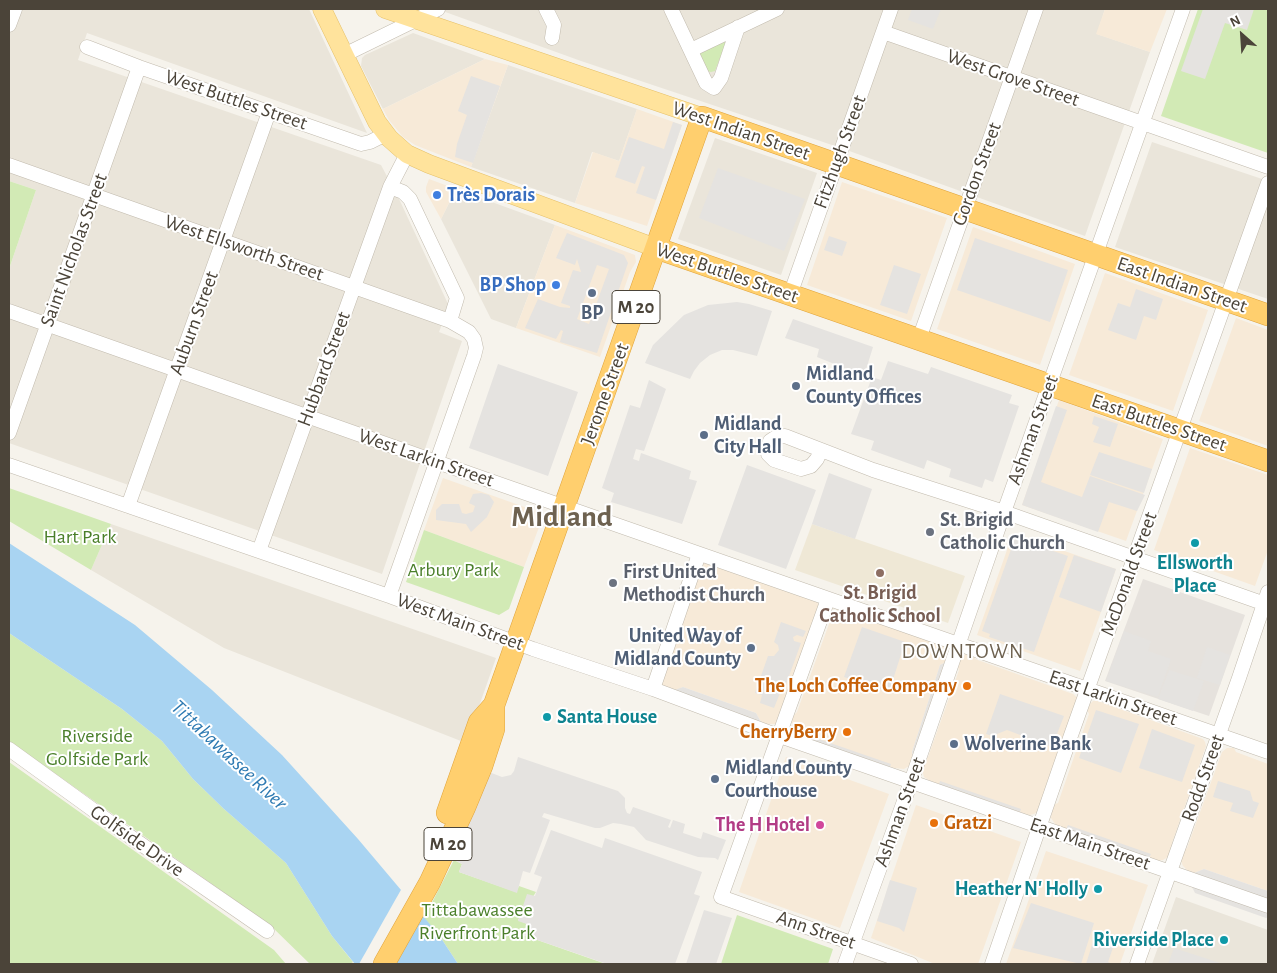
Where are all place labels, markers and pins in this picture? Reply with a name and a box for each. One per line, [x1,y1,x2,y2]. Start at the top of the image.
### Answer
place label: Très Dorais [447,183,535,207]
marker: Très Dorais [431,189,443,201]
place label: BP Shop [480,273,546,297]
marker: BP Shop [550,279,562,291]
marker: BP [586,287,598,299]
place label: BP [581,301,603,325]
place label: Midland County Offices [806,362,922,409]
marker: Midland County Offices [790,380,802,392]
place label: Midland City Hall [714,412,782,459]
marker: Midland City Hall [698,429,710,441]
place label: St. Brigid Catholic Church [940,508,1065,555]
marker: St. Brigid Catholic Church [924,526,936,538]
marker: Ellsworth Place [1189,537,1201,549]
place label: Ellsworth Place [1157,551,1233,598]
place label: First United Methodist Church [623,560,765,607]
marker: St. Brigid Catholic School [874,567,886,579]
marker: First United Methodist Church [607,577,619,589]
place label: St. Brigid Catholic School [819,581,941,628]
place label: United Way of Midland County [614,624,741,671]
marker: United Way of Midland County [745,642,757,654]
place label: The Loch Coffee Company [755,674,957,698]
marker: The Loch Coffee Company [961,680,973,692]
place label: Santa House [557,705,657,729]
marker: Santa House [541,711,553,723]
place label: CherryBerry [740,720,837,744]
marker: CherryBerry [841,726,853,738]
place label: Wolverine Bank [964,732,1091,756]
marker: Wolverine Bank [948,738,960,750]
place label: Midland County Courthouse [725,756,852,803]
marker: Midland County Courthouse [709,773,721,785]
place label: Gratzi [944,811,992,835]
place label: The H Hotel [715,813,810,837]
marker: Gratzi [928,817,940,829]
marker: The H Hotel [814,819,826,831]
place label: Heather N' Holly [955,877,1088,901]
marker: Heather N' Holly [1092,883,1104,895]
place label: Riverside Place [1093,928,1214,952]
marker: Riverside Place [1218,934,1230,946]

